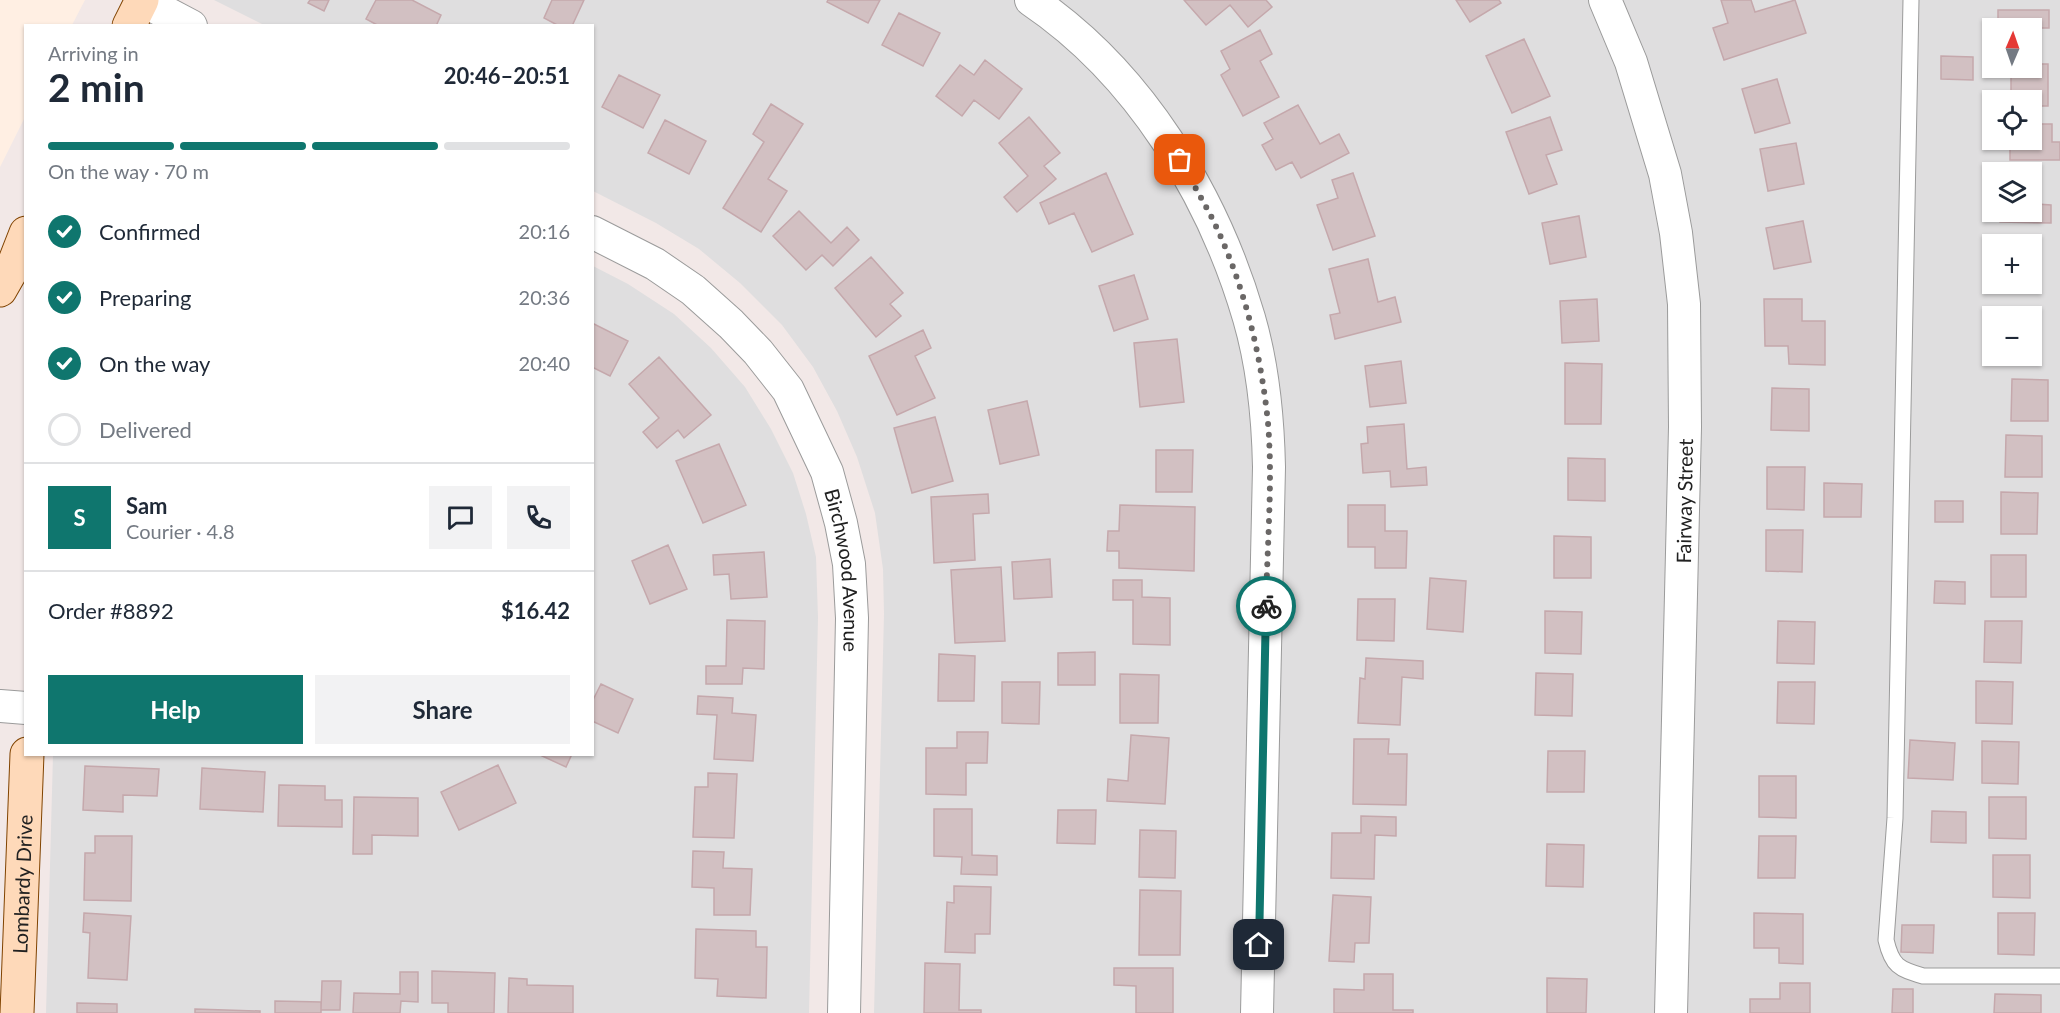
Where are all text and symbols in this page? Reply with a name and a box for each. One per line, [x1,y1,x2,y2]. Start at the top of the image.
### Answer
north arrow [1982,18,2042,78]
map controls [1982,18,2042,366]
text: Arriving in [48,41,139,65]
text: 20:46–20:51 [444,62,570,89]
text: 2 min [48,64,145,110]
button: locate [1982,90,2042,150]
pin [1154,134,1205,185]
icon: bag [1163,143,1196,176]
text: On the way · 70 m [48,159,209,183]
button: layers [1982,162,2042,222]
icon: check [48,215,81,248]
text: Confirmed [99,218,201,245]
text: 20:16 [519,219,570,243]
button: + [1982,234,2042,294]
icon: check [48,281,81,314]
text: Preparing [99,284,191,311]
text: 20:36 [519,285,570,309]
button: − [1982,306,2042,366]
icon: check [48,347,81,380]
text: On the way [99,350,210,377]
text: 20:40 [519,351,570,375]
text: Delivered [99,416,192,443]
street label: Fairway Street [1671,438,1697,564]
button: chat [429,486,492,549]
button: phone [507,486,570,549]
street label: Birchwood Avenue [820,486,864,652]
text: Sam [126,492,168,519]
text: S [73,504,86,531]
text: Courier · 4.8 [126,519,235,543]
courier [1236,576,1296,636]
icon: bike [1250,590,1283,623]
text: Order #8892 [48,597,174,624]
text: $16.42 [501,597,570,624]
button: Help [48,675,303,744]
button: Share [315,675,570,744]
street label: Lombardy Drive [7,814,37,954]
pin [1233,919,1284,970]
icon: home [1242,928,1275,961]

